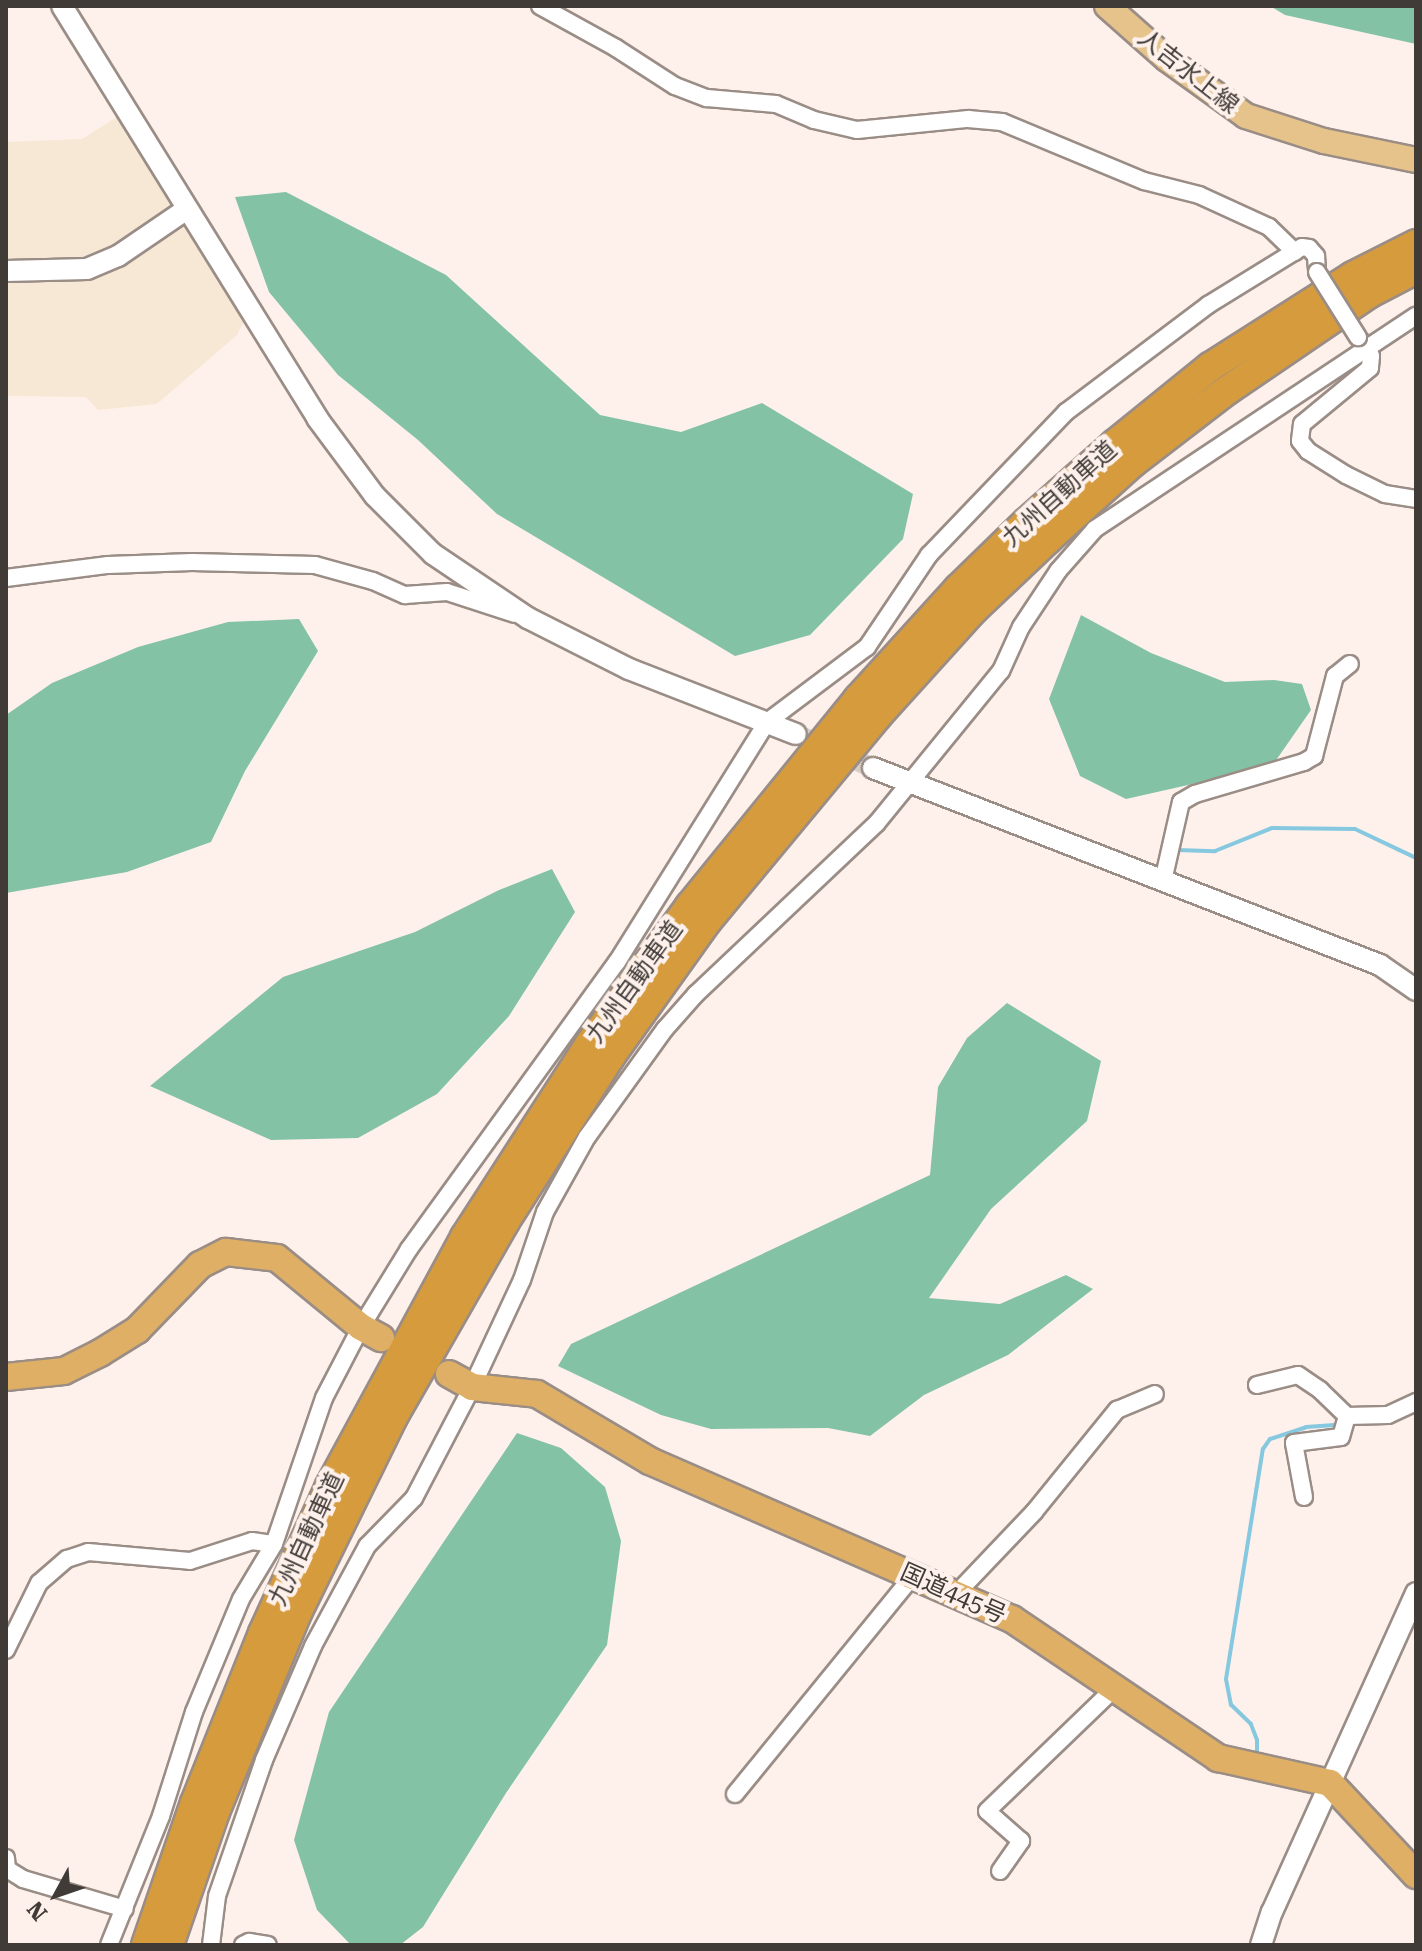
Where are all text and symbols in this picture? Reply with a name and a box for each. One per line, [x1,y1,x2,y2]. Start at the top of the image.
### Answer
street label: 人吉水上線 [1132,24,1244,120]
street label: 九州自動車道 [997,435,1123,553]
street label: 九州自動車道 [581,915,689,1049]
street label: 九州自動車道 [264,1468,350,1610]
street label: 国道445号 [896,1558,1010,1630]
north arrow [16,1855,96,1935]
text: N [22,1896,52,1925]

